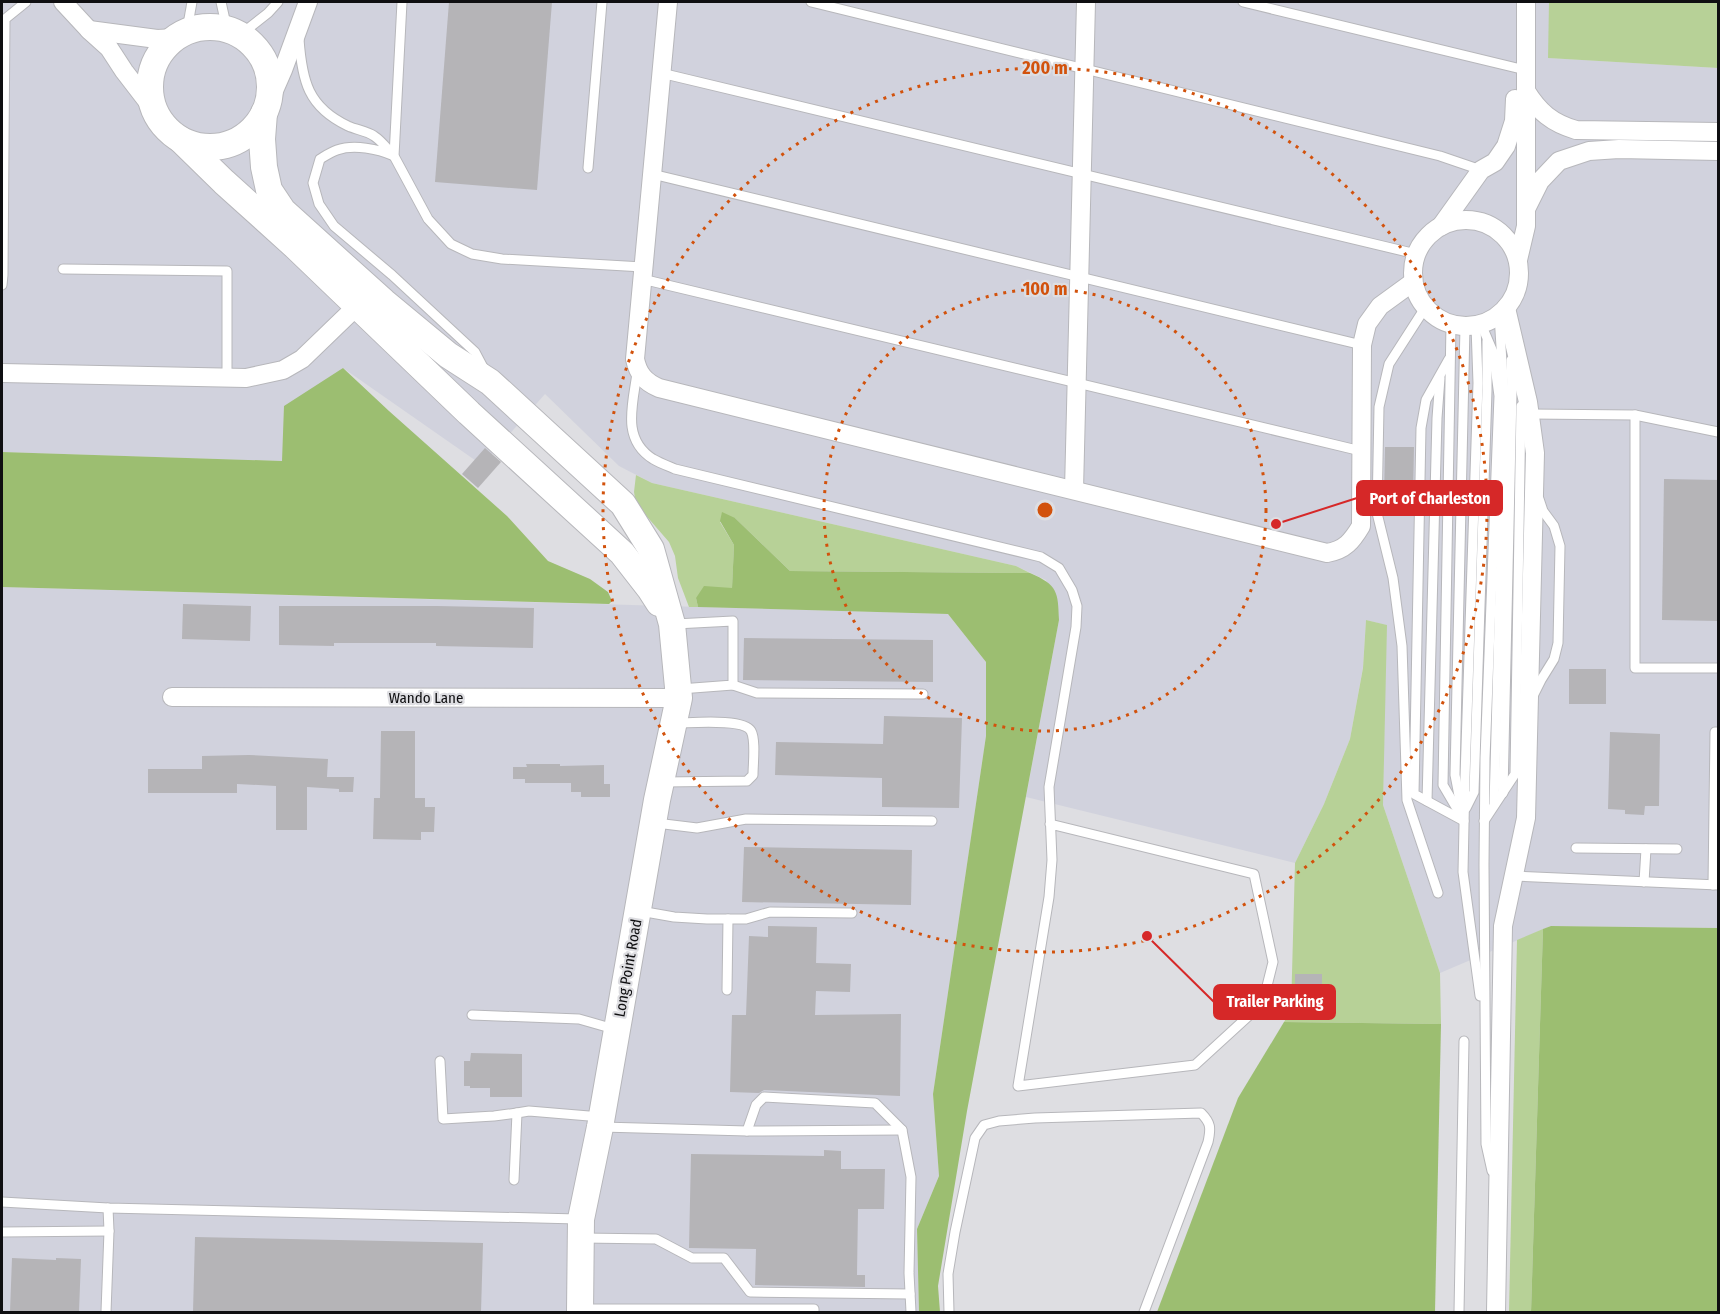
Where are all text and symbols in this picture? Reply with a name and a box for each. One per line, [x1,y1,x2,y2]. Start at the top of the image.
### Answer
text: 200 m [1021,57,1068,79]
text: 100 m [1023,278,1067,300]
callout: Port of Charleston [1357,481,1502,515]
text: Port of Charleston [1370,489,1490,508]
centre of rings [1035,500,1055,520]
street label: Wando Lane [389,689,463,707]
street label: Long Point Road [611,918,645,1018]
callout: Trailer Parking [1214,985,1335,1019]
text: Trailer Parking [1227,992,1323,1011]

